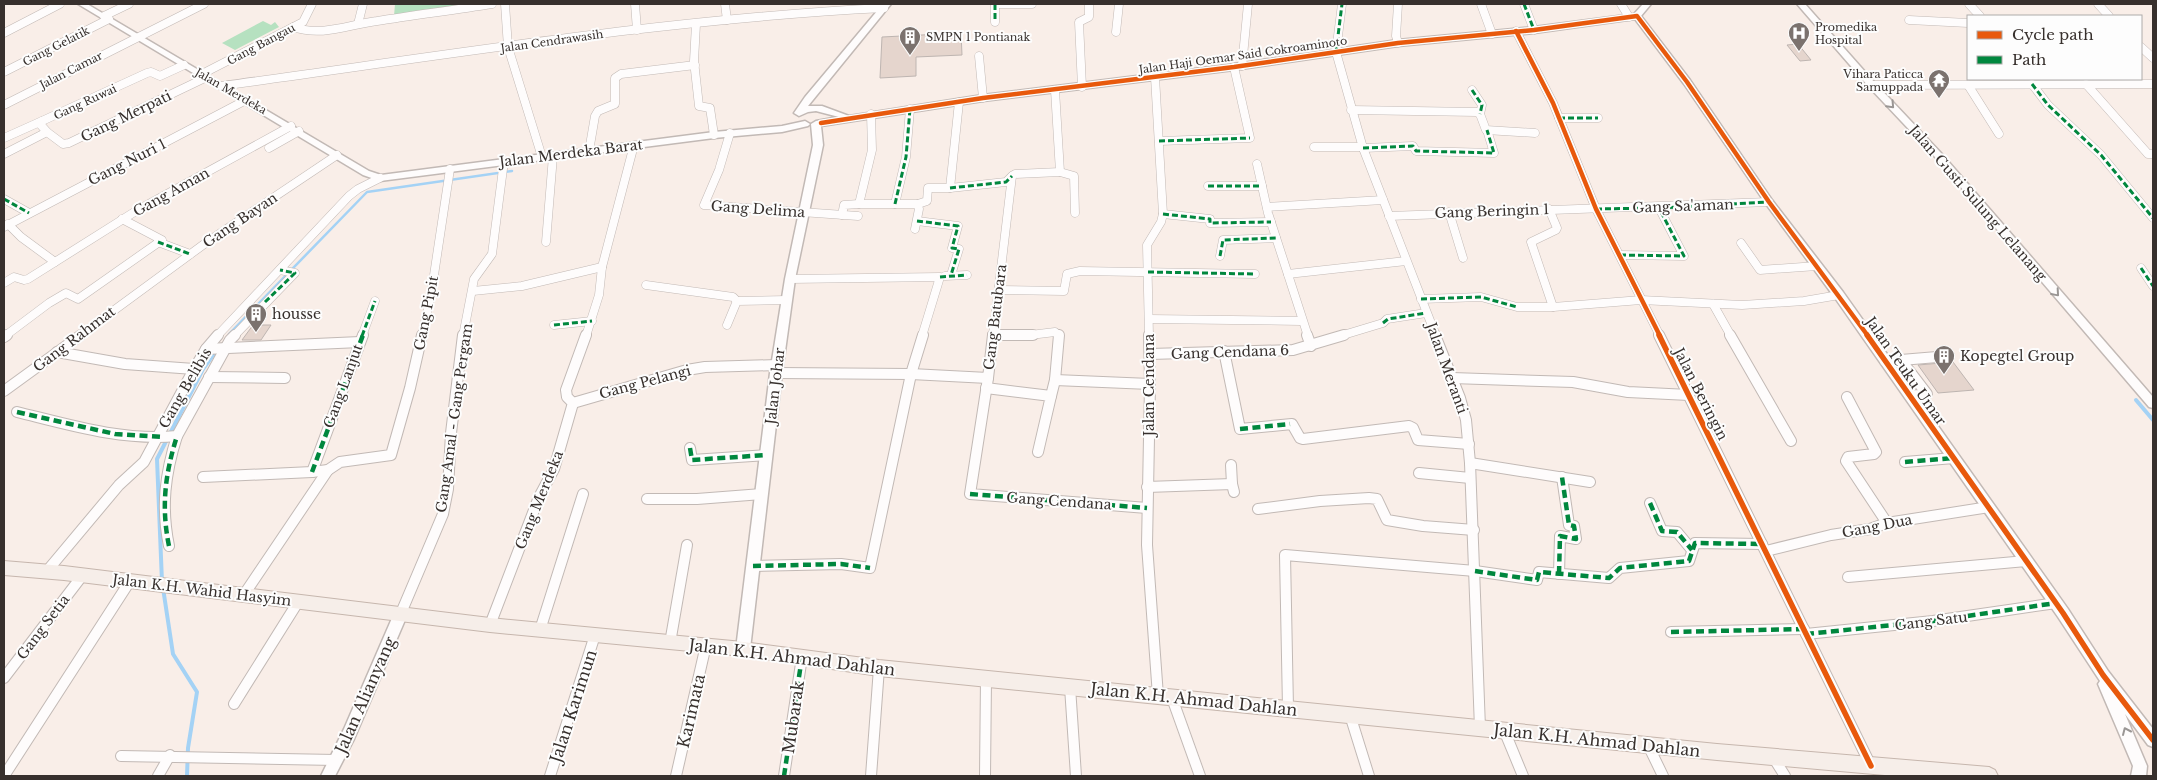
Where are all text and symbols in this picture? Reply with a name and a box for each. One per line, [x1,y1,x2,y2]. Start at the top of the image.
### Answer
legend [1967,15,2142,80]
street label: Gang Bangau [225,20,298,68]
place label: Promedika Hospital [1815,20,1878,47]
hospital icon: Promedika Hospital [1787,21,1811,52]
street label: Gang Gelatik [20,23,92,69]
building icon: SMPN 1 Pontianak [898,25,922,56]
text: Cycle path [2012,25,2094,44]
street label: Jalan Cendrawasih [498,27,605,55]
place label: SMPN 1 Pontianak [926,30,1030,44]
street label: Jalan Haji Oemar Said Cokroaminoto [1136,33,1348,77]
street label: Jalan Camar [36,48,105,93]
text: Path [2012,50,2046,69]
street label: Jalan Merdeka [191,64,270,118]
place label: Vihara Paticca Samuppada [1842,67,1924,94]
temple icon: Vihara Paticca Samuppada [1927,68,1951,99]
street label: Gang Ruwai [51,81,119,123]
street label: Gang Merpati [78,86,175,146]
one-way arrow [1885,100,1894,109]
street label: Jalan Gusti Sulung Lelanang [1904,120,2051,285]
street label: Gang Nuri 1 [85,135,169,189]
street label: Jalan Merdeka Barat [496,135,644,171]
street label: Gang Aman [130,163,213,220]
street label: Gang Bayan [199,188,281,252]
street label: Gang Sa'aman [1632,195,1734,217]
street label: Gang Delima [710,197,806,221]
street label: Gang Beringin 1 [1434,200,1550,222]
street label: Gang Batubara [980,263,1010,371]
street label: Gang Pipit [410,273,442,352]
one-way arrow [2051,288,2060,297]
street label: Gang Rahmat [29,302,119,376]
building icon: housse [244,302,268,333]
place label: housse [272,305,321,323]
street label: Jalan Teuku Umar [1861,312,1950,429]
street label: Jalan Meranti [1421,318,1472,416]
street label: Gang Amal - Gang Pergam [432,322,476,514]
street label: Jalan Cendana [1140,334,1158,438]
street label: Gang Lanjut [319,341,367,431]
street label: Gang Cendana 6 [1171,341,1289,363]
street label: Jalan Beringin [1669,343,1732,444]
street label: Gang Belibis [155,344,215,432]
building icon: Kopegtel Group [1932,344,1956,375]
street label: Jalan Johar [761,346,789,427]
place label: Kopegtel Group [1960,347,2074,365]
street label: Gang Pelangi [597,361,693,403]
street label: Gang Merdeka [511,448,567,552]
street label: Gang Cendana [1006,488,1112,514]
street label: Gang Dua [1840,510,1914,542]
street label: Jalan K.H. Wahid Hasyim [110,570,292,610]
street label: Gang Setia [13,591,73,663]
street label: Gang Satu [1894,608,1969,634]
street label: Jalan Alianyang [329,633,400,758]
street label: Jalan K.H. Ahmad Dahlan [686,634,896,680]
street label: Jalan Karimun [545,647,601,767]
street label: Karimata [673,672,709,750]
street label: Jalan K.H. Ahmad Dahlan [1088,678,1298,720]
street label: Mubarak [778,679,808,755]
street label: Jalan K.H. Ahmad Dahlan [1491,719,1701,761]
one-way arrow [2121,727,2132,736]

